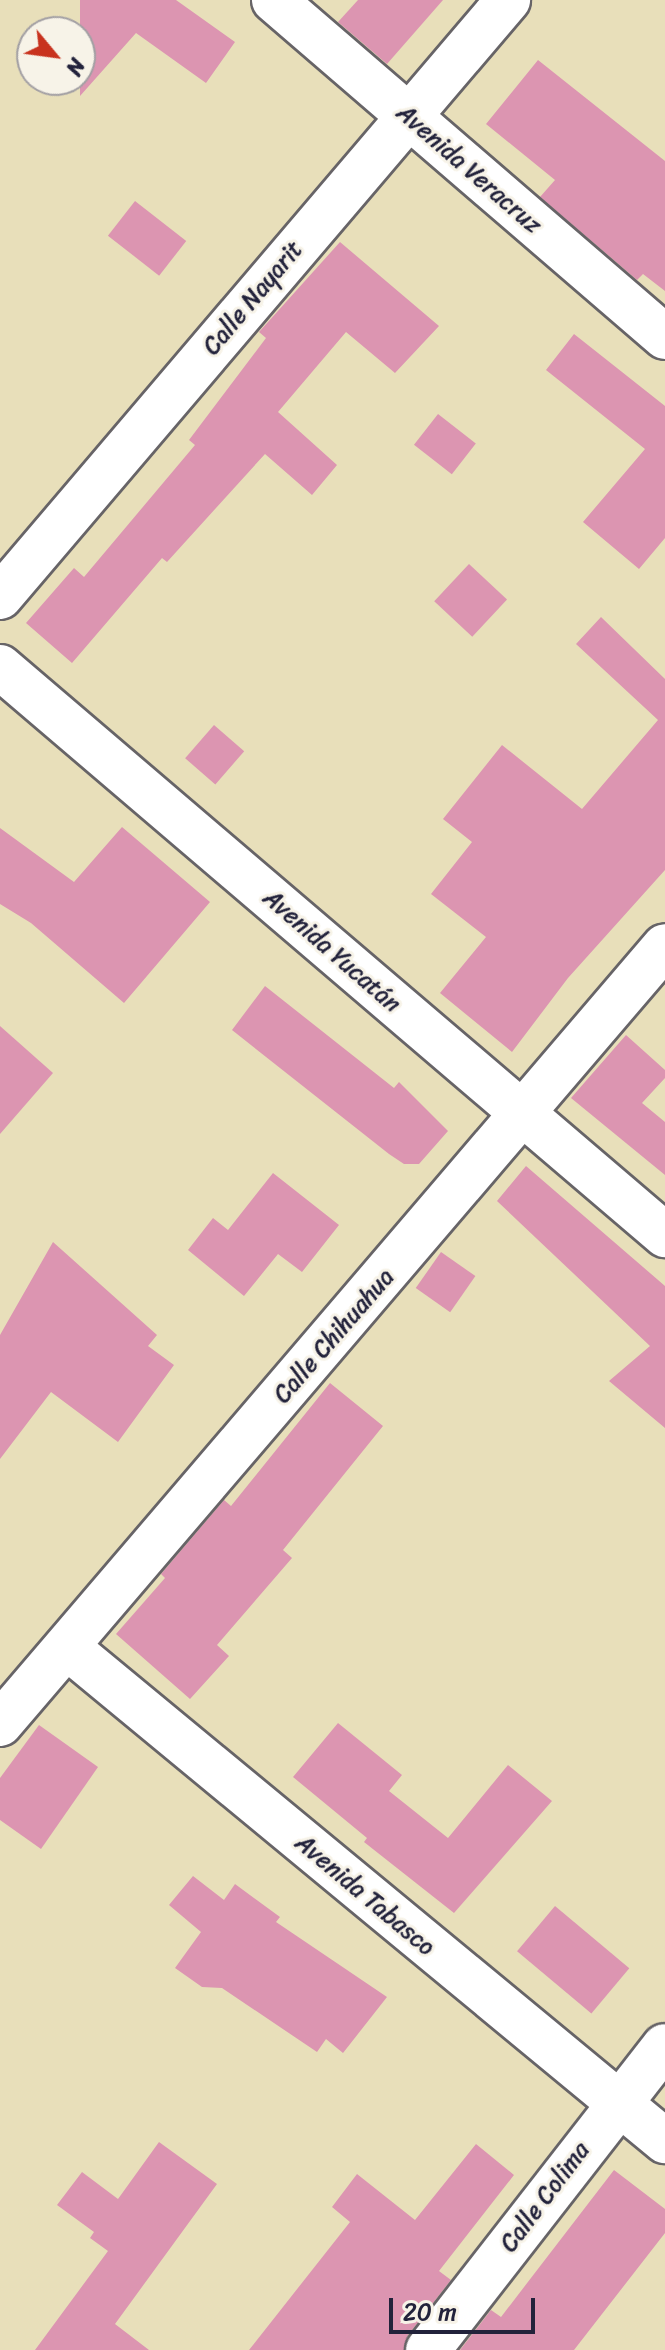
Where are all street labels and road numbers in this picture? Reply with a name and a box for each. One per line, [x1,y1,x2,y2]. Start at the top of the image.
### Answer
street label: Avenida Veracruz [391,98,547,240]
street label: Calle Nayarit [197,236,309,360]
street label: Avenida Yucatán [257,883,407,1019]
street label: Calle Chihuahua [268,1263,400,1409]
street label: Avenida Tabasco [289,1828,441,1962]
street label: Calle Colima [494,2136,596,2258]

